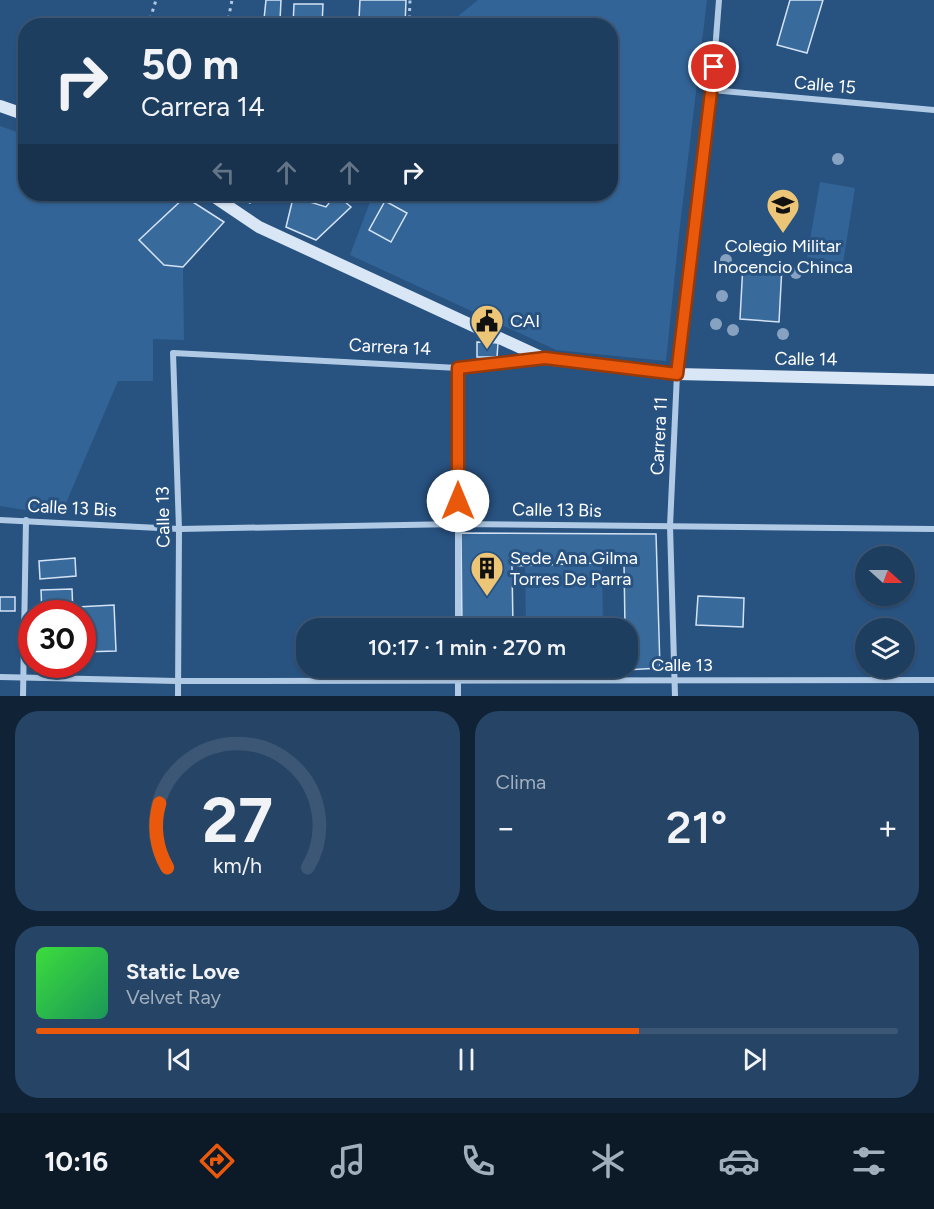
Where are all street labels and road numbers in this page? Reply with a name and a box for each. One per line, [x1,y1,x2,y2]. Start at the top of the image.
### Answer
street label: Calle 15 [793,71,857,99]
street label: Carrera 14 [348,334,432,360]
street label: Calle 14 [774,347,838,371]
street label: Carrera 11 [646,396,672,476]
street label: Calle 13 [151,486,175,548]
street label: Calle 13 Bis [27,495,117,521]
street label: Calle 13 Bis [512,498,602,522]
street label: Calle 13 [651,654,713,676]

